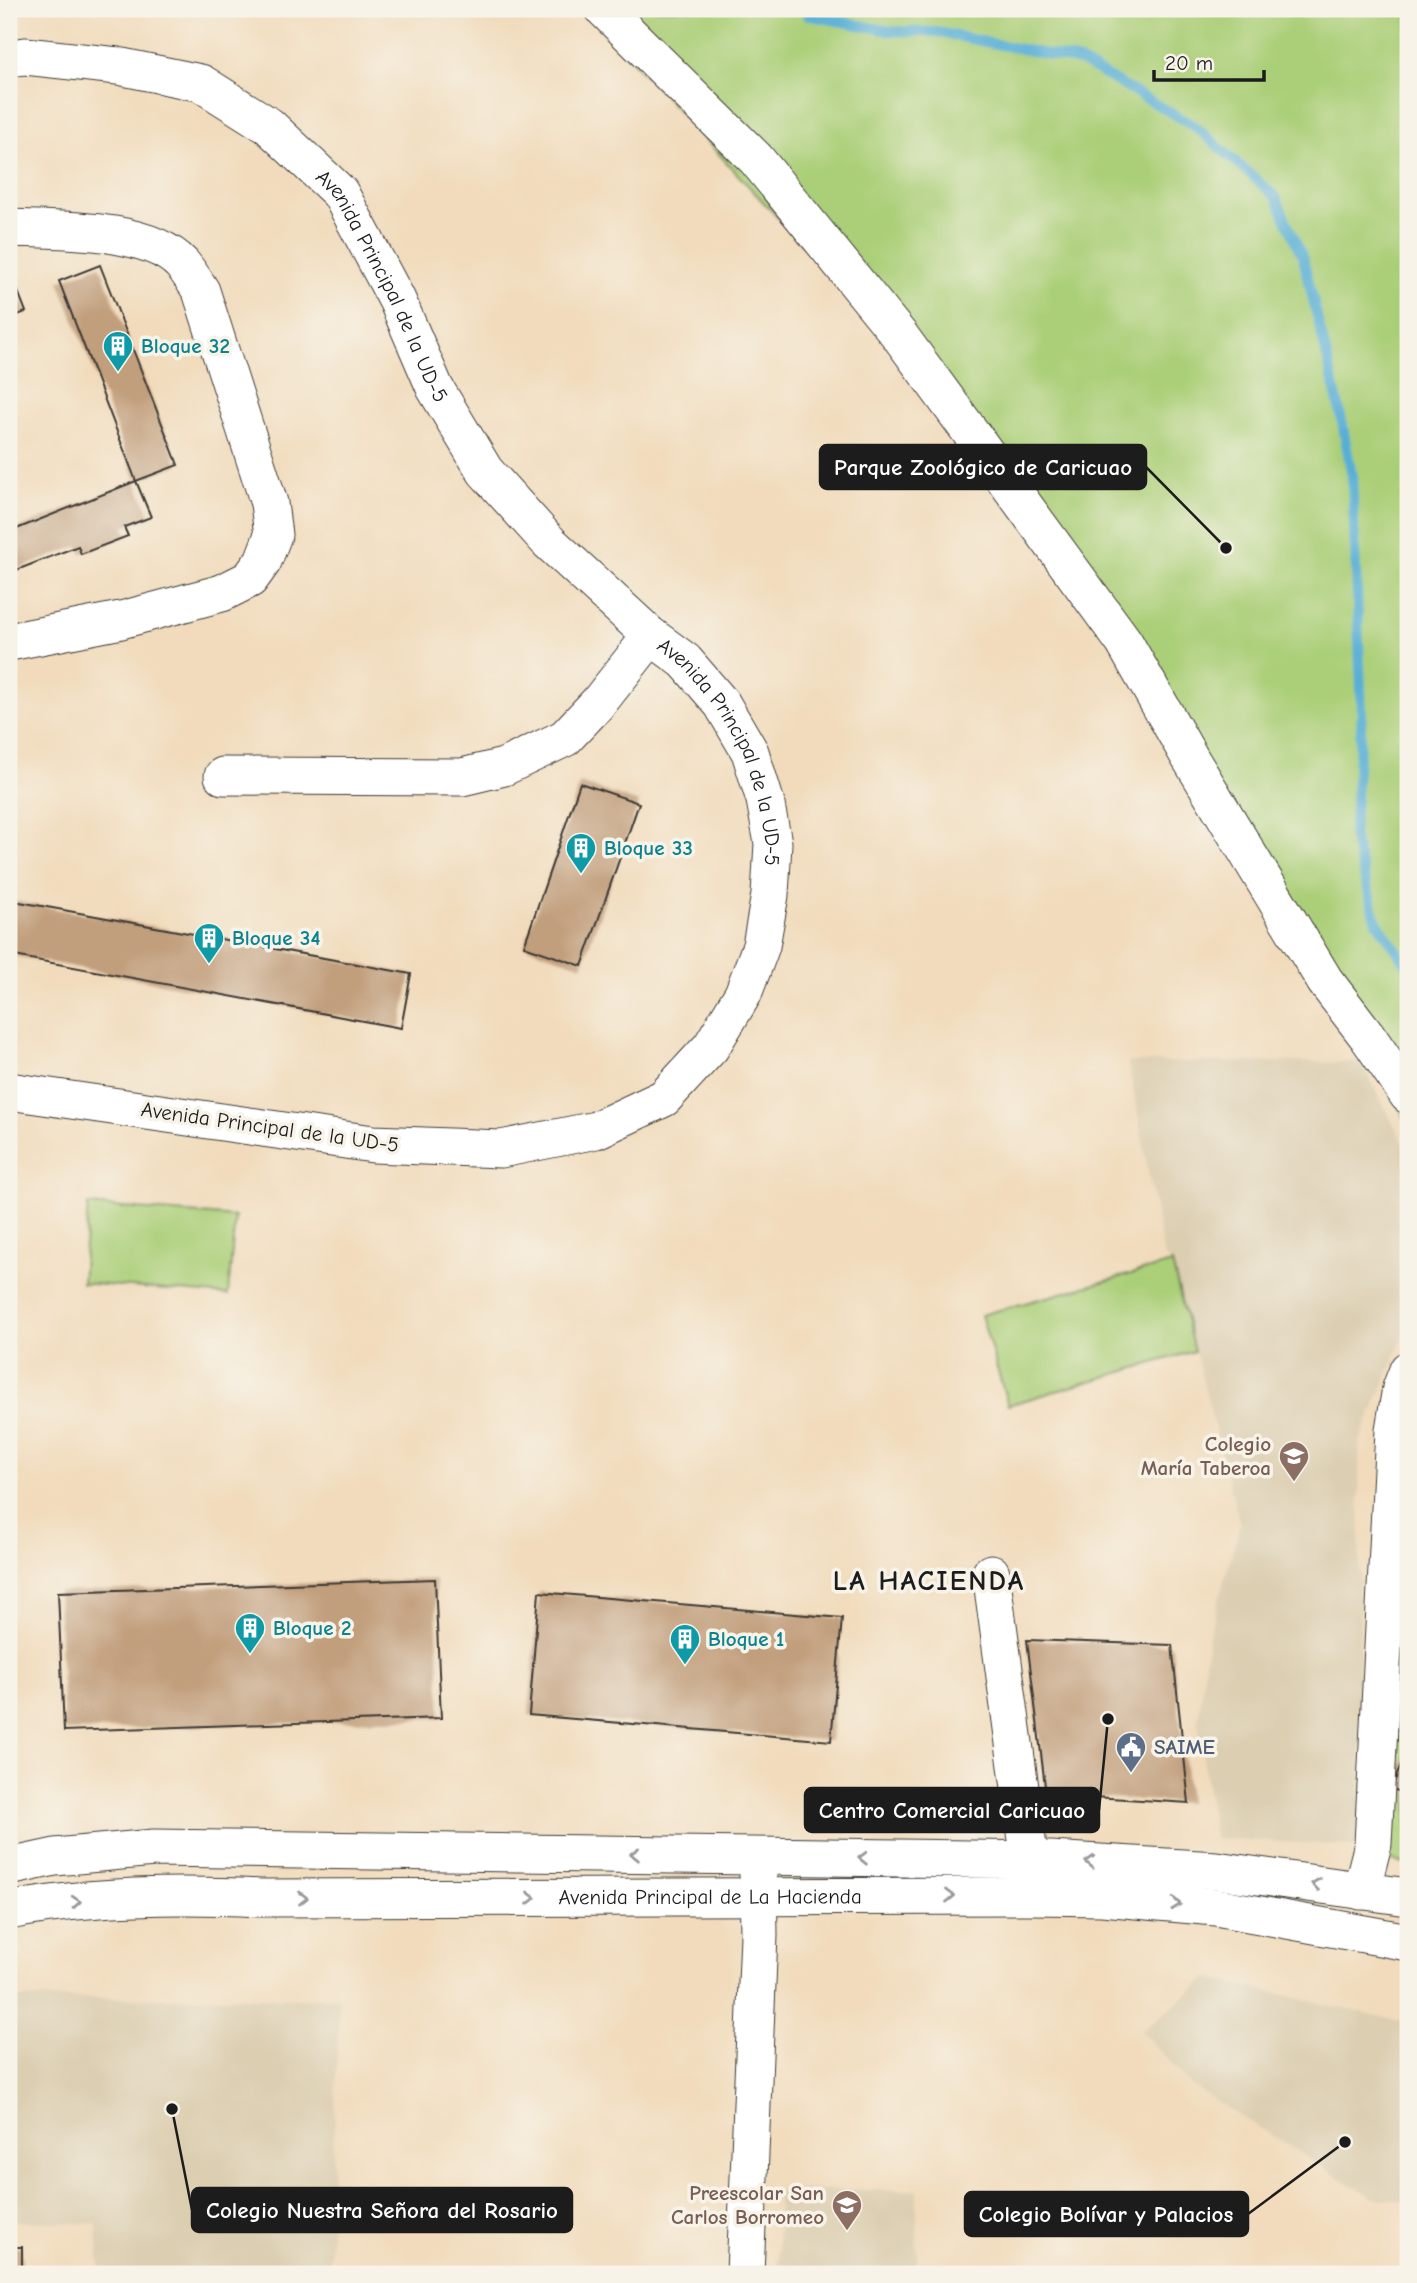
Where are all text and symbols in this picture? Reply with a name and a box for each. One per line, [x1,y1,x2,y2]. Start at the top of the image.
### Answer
scale bar [1154,38,1265,82]
text: 20 m [1165,51,1213,75]
street label: Avenida Principal de la UD-5 [311,165,453,407]
building icon: Bloque 32 [101,329,135,373]
place label: Bloque 32 [141,334,230,358]
callout: Parque Zoológico de Caricuao [820,445,1146,489]
text: Parque Zoológico de Caricuao [834,454,1132,481]
street label: Avenida Principal de la UD-5 [653,633,785,867]
building icon: Bloque 33 [564,831,598,875]
place label: Bloque 33 [604,836,693,860]
building icon: Bloque 34 [192,921,226,965]
place label: Bloque 34 [232,926,320,950]
street label: Avenida Principal de la UD-5 [140,1097,400,1157]
place label: Colegio María Taberoa [1141,1432,1271,1480]
school or university icon: Colegio María Taberoa [1277,1439,1311,1483]
district label: LA HACIENDA [833,1565,1025,1597]
building icon: Bloque 2 [233,1611,267,1655]
place label: Bloque 2 [273,1616,352,1640]
building icon: Bloque 1 [668,1622,702,1666]
place label: Bloque 1 [708,1627,784,1651]
public building icon: SAIME [1114,1730,1148,1774]
place label: SAIME [1154,1735,1215,1759]
callout: Centro Comercial Caricuao [805,1788,1099,1832]
text: Centro Comercial Caricuao [819,1797,1085,1824]
one-way arrow [630,1846,640,1862]
one-way arrow [857,1851,868,1866]
one-way arrow [1084,1855,1095,1870]
one-way arrow [1311,1877,1322,1892]
street label: Avenida Principal de La Hacienda [558,1884,862,1909]
one-way arrow [945,1888,956,1904]
one-way arrow [299,1890,309,1906]
one-way arrow [526,1890,537,1906]
one-way arrow [71,1895,82,1910]
one-way arrow [1171,1896,1182,1911]
place label: Preescolar San Carlos Borromeo [671,2181,824,2229]
callout: Colegio Nuestra Señora del Rosario [192,2188,572,2232]
school or university icon: Preescolar San Carlos Borromeo [830,2188,864,2232]
callout: Colegio Bolívar y Palacios [965,2192,1248,2236]
text: Colegio Nuestra Señora del Rosario [206,2197,558,2224]
text: Colegio Bolívar y Palacios [979,2201,1233,2228]

